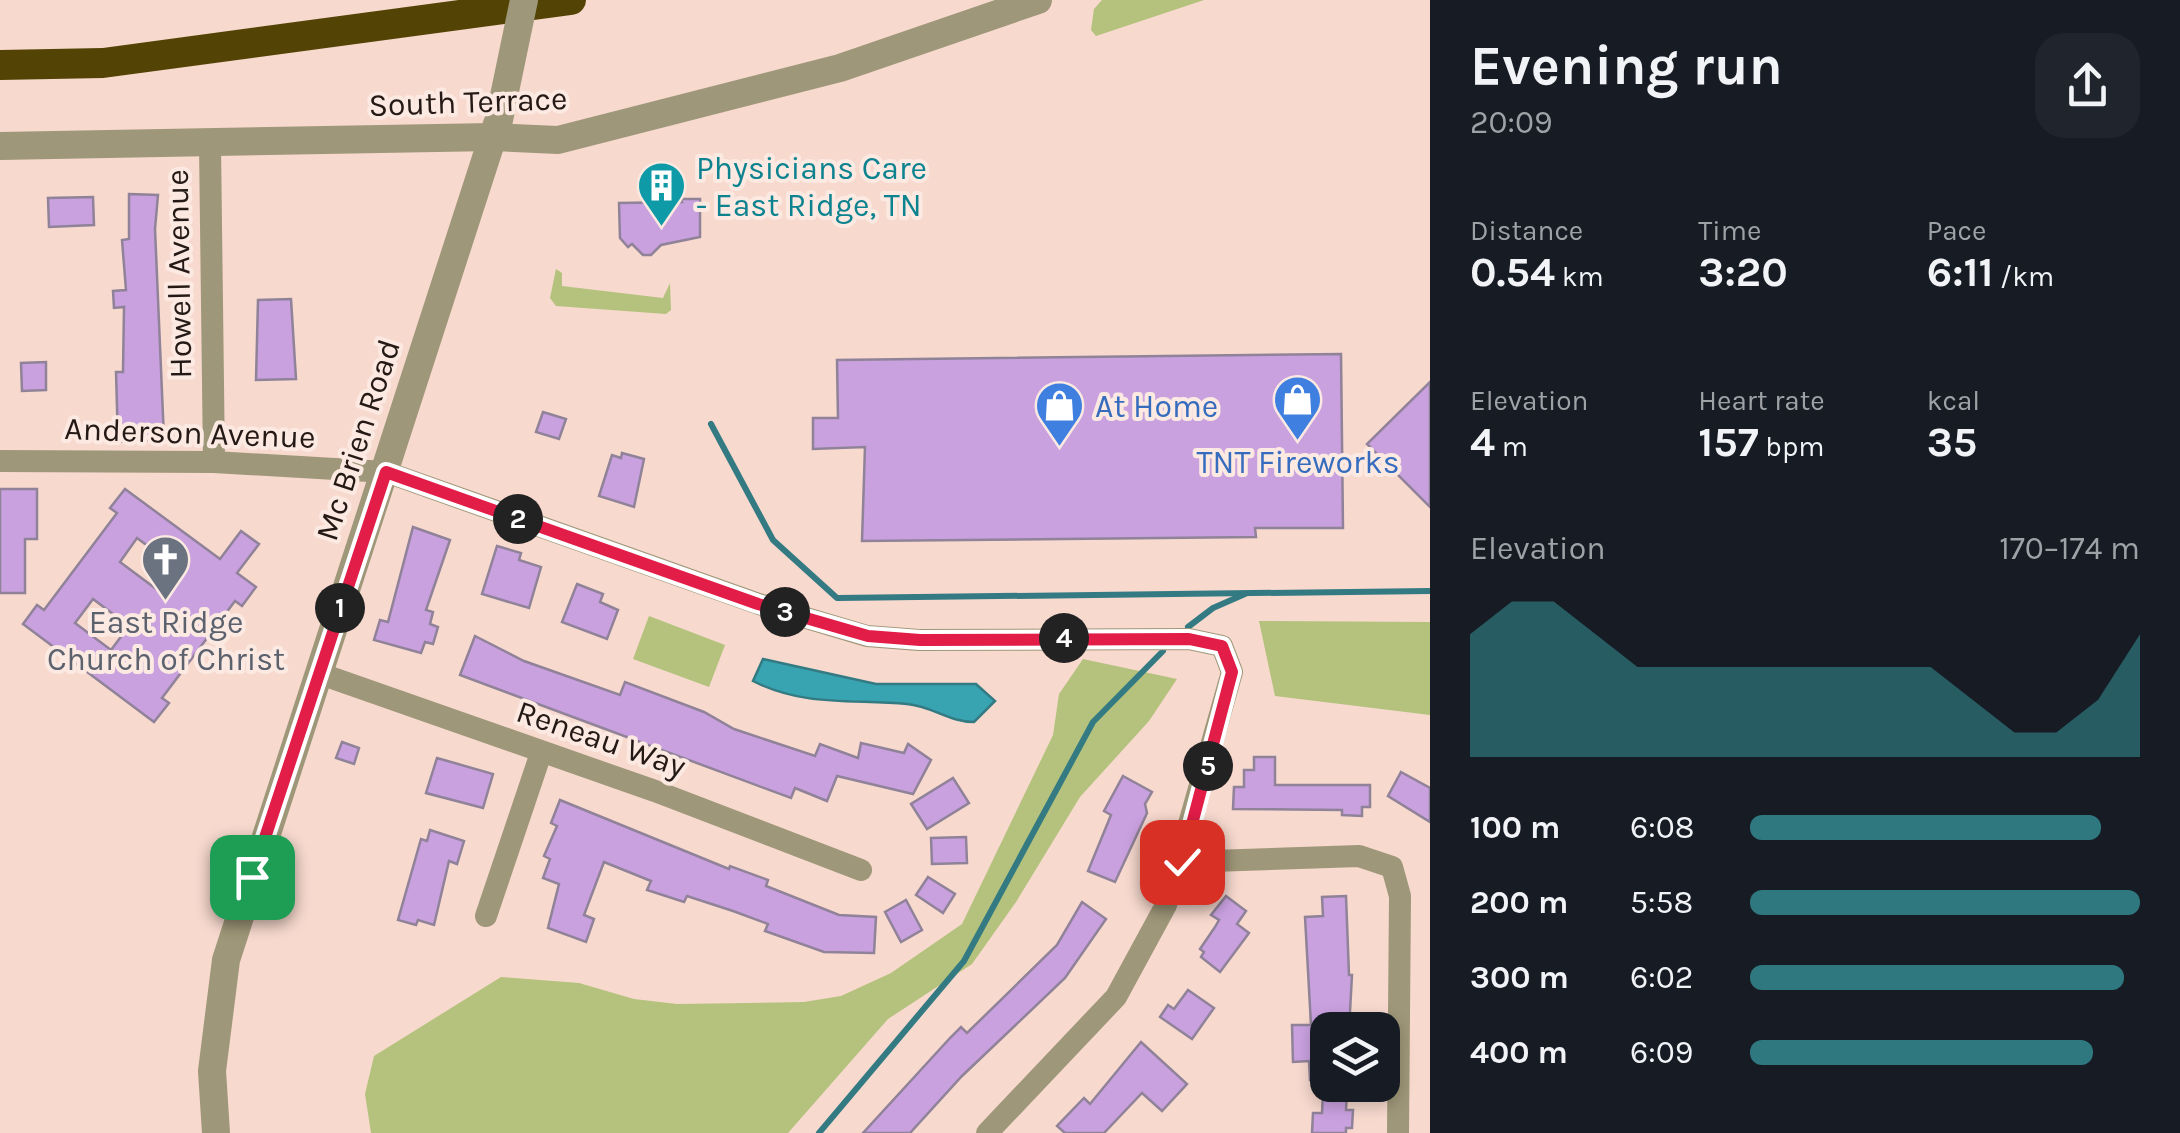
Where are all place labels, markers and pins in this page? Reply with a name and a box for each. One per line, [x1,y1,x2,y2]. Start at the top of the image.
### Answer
place label: Physicians Care - East Ridge, TN [696,150,927,224]
building icon: Physicians Care - East Ridge, TN [635,160,687,228]
shop icon: TNT Fireworks [1272,374,1324,442]
shop icon: At Home [1034,380,1086,448]
place label: At Home [1095,388,1218,425]
place label: TNT Fireworks [1197,444,1399,481]
pin: 2 [493,494,543,544]
church icon: East Ridge Church of Christ [140,534,192,602]
pin: 1 [315,583,365,633]
pin: 3 [760,587,810,637]
place label: East Ridge Church of Christ [47,604,285,678]
pin: 4 [1039,613,1089,663]
pin: 5 [1183,741,1233,791]
pin [1140,820,1225,905]
pin [210,835,295,920]

